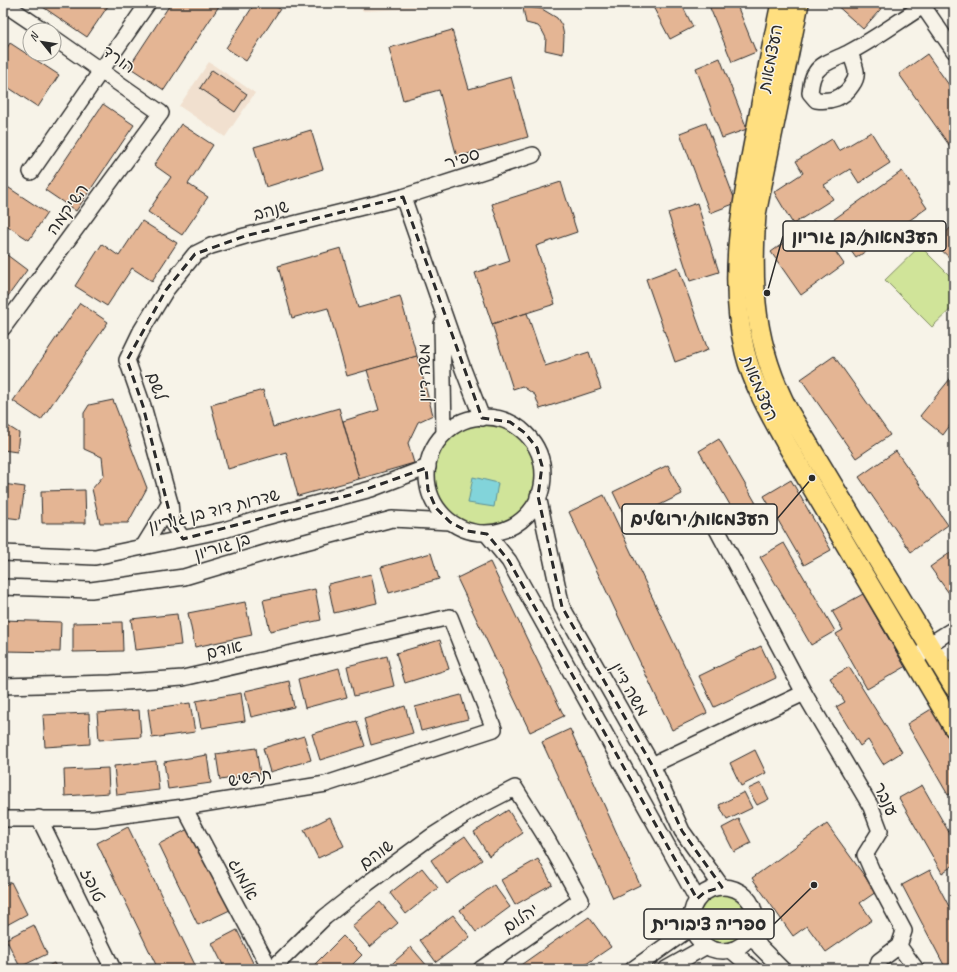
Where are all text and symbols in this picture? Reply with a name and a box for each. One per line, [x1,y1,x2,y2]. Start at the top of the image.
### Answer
north arrow [22,22,62,62]
street label: העצמאות [753,22,787,95]
text: N [26,29,42,43]
street label: הורד [98,41,139,78]
street label: ספיר [442,143,482,174]
street label: השיקמה [42,179,93,239]
street label: שנהב [251,196,291,225]
callout: העצמאות/בן גוריון [783,221,946,251]
text: העצמאות/בן גוריון [792,226,938,248]
street label: משה דיין [413,343,436,402]
street label: העצמאות [736,351,783,424]
street label: לשם [142,369,171,404]
street label: שדרות דוד בן גוריון [146,484,283,537]
callout: העצמאות/ירושלים [622,504,777,534]
text: העצמאות/ירושלים [631,508,769,530]
street label: בן גוריון [192,528,253,565]
street label: אודם [204,635,244,664]
street label: משה דיין [606,659,653,720]
street label: תרשיש [227,764,274,791]
street label: ענבר [869,779,903,820]
street label: שוהם [355,835,398,874]
street label: אלמוג [224,855,263,904]
street label: טופז [75,865,110,906]
street label: יהלום [498,899,542,938]
callout: ספריה ציבורית [644,909,774,939]
text: ספריה ציבורית [650,913,766,935]

